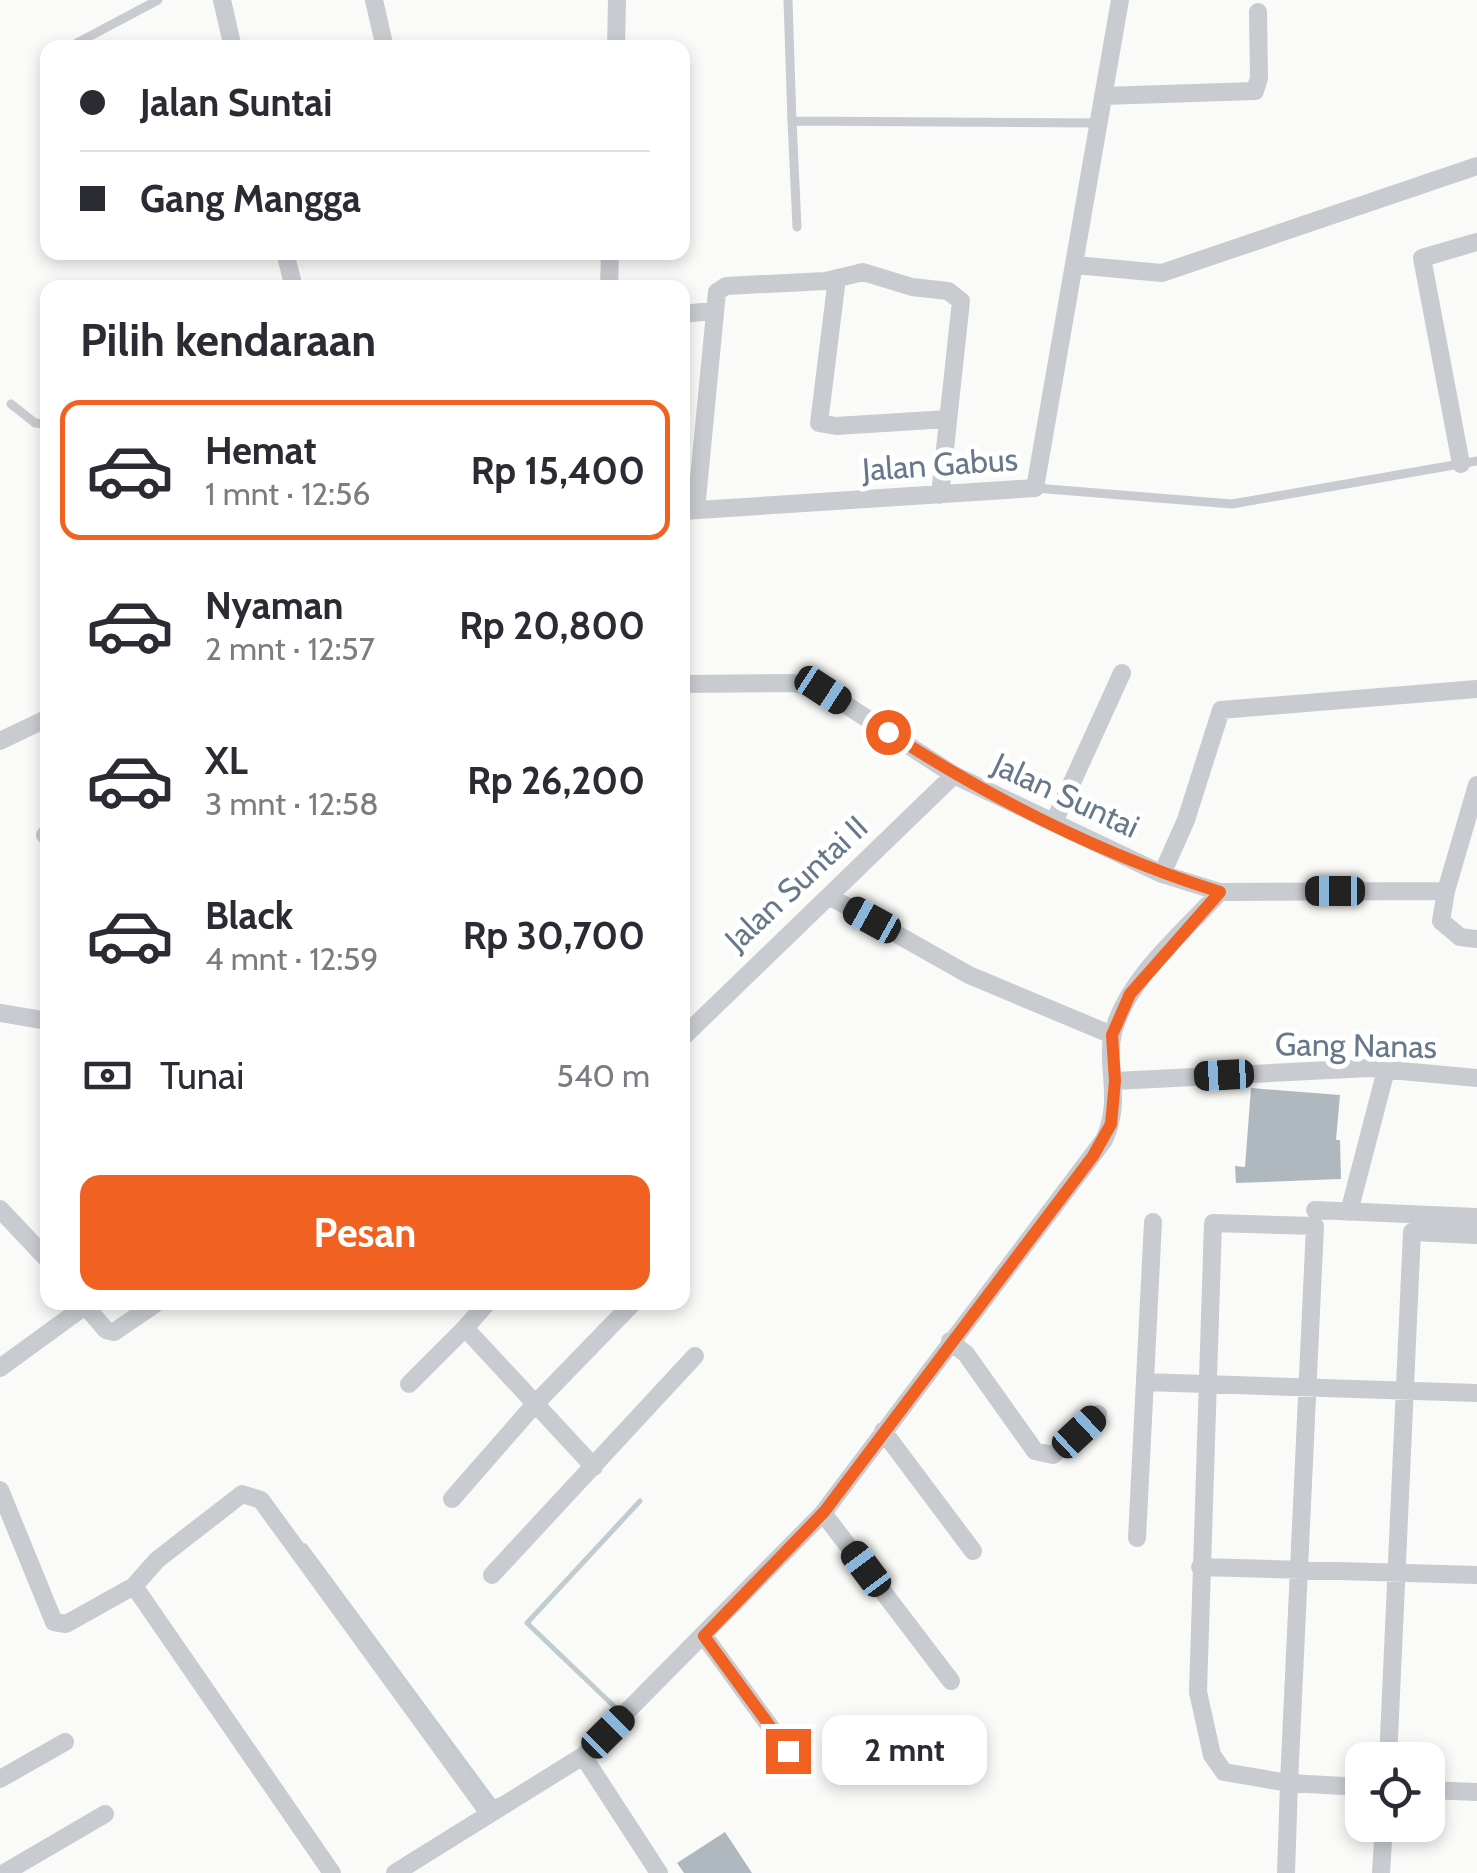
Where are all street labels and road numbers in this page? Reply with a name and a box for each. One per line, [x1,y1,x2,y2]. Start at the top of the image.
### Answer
street label: Jalan Gabus [860,439,1019,489]
street label: Jalan Suntai [986,744,1145,846]
street label: Jalan Suntai II [716,807,875,960]
street label: Gang Nanas [1275,1024,1437,1066]

